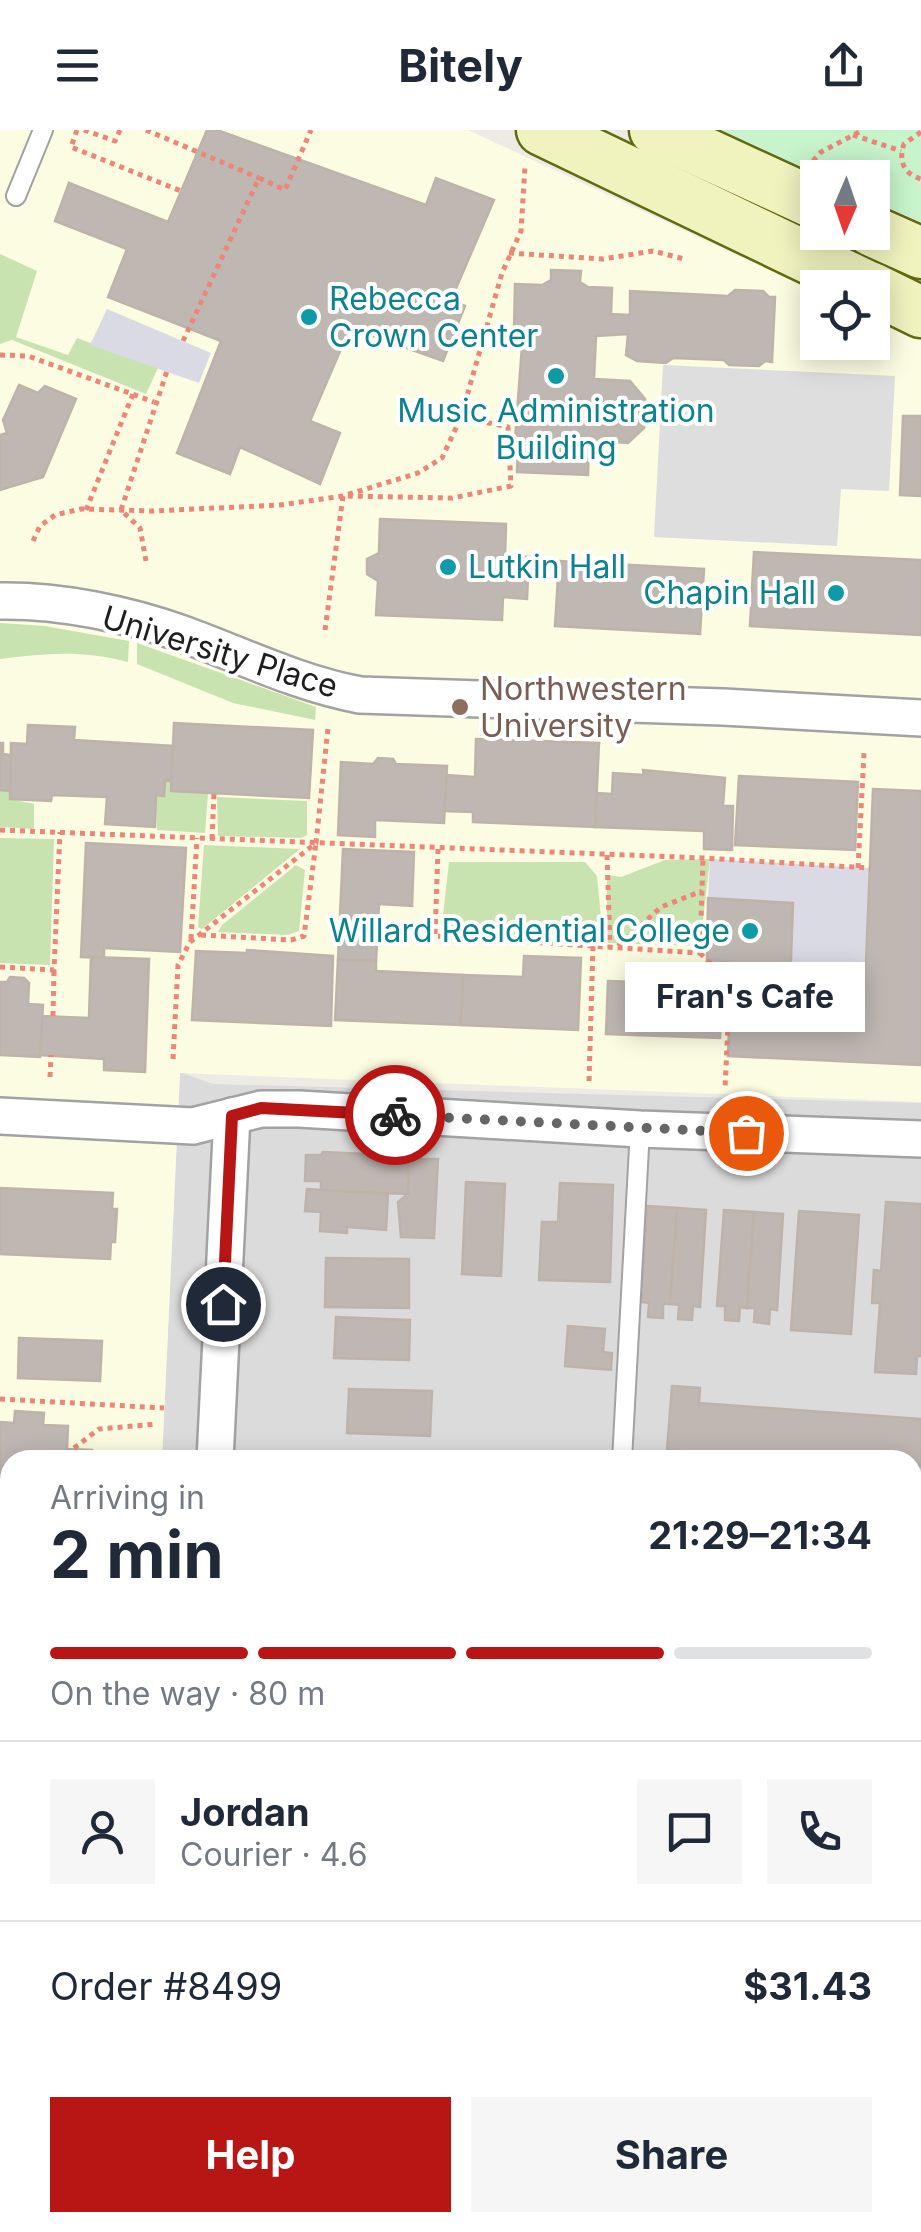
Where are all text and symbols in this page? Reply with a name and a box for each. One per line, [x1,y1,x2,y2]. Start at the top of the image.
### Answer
icon: menu [50,38,105,93]
text: Bitely [398,38,523,93]
icon: share [816,38,871,93]
north arrow [800,160,890,250]
map controls [800,160,890,360]
button: locate [800,270,890,360]
place label: Rebecca Crown Center [329,279,538,355]
marker: Rebecca Crown Center [298,306,320,328]
marker: Music Administration Building [545,365,567,387]
place label: Music Administration Building [397,391,715,467]
place label: Lutkin Hall [468,547,626,586]
marker: Lutkin Hall [437,556,459,578]
place label: Chapin Hall [643,573,816,612]
marker: Chapin Hall [825,582,847,604]
street label: University Place [98,597,343,706]
place label: Northwestern University [480,669,687,745]
marker: Northwestern University [449,696,471,718]
place label: Willard Residential College [329,911,730,950]
marker: Willard Residential College [739,920,761,942]
callout: Fran's Cafe [626,963,866,1033]
text: Fran's Cafe [656,977,834,1016]
courier [345,1065,445,1165]
icon: bike [368,1088,423,1143]
pin [704,1091,789,1176]
icon: bag [719,1106,774,1161]
pin [181,1262,266,1347]
icon: home [196,1277,251,1332]
text: Arriving in [50,1478,205,1517]
text: 21:29–21:34 [648,1512,872,1558]
text: 2 min [50,1515,224,1594]
text: On the way · 80 m [50,1674,325,1713]
button: person [50,1779,155,1884]
button: chat [637,1779,742,1884]
button: phone [767,1779,872,1884]
text: Jordan [180,1789,310,1835]
text: Courier · 4.6 [180,1835,368,1874]
text: Order #8499 [50,1963,282,2009]
text: $31.43 [743,1963,872,2009]
button: Help [50,2097,451,2212]
button: Share [471,2097,872,2212]

